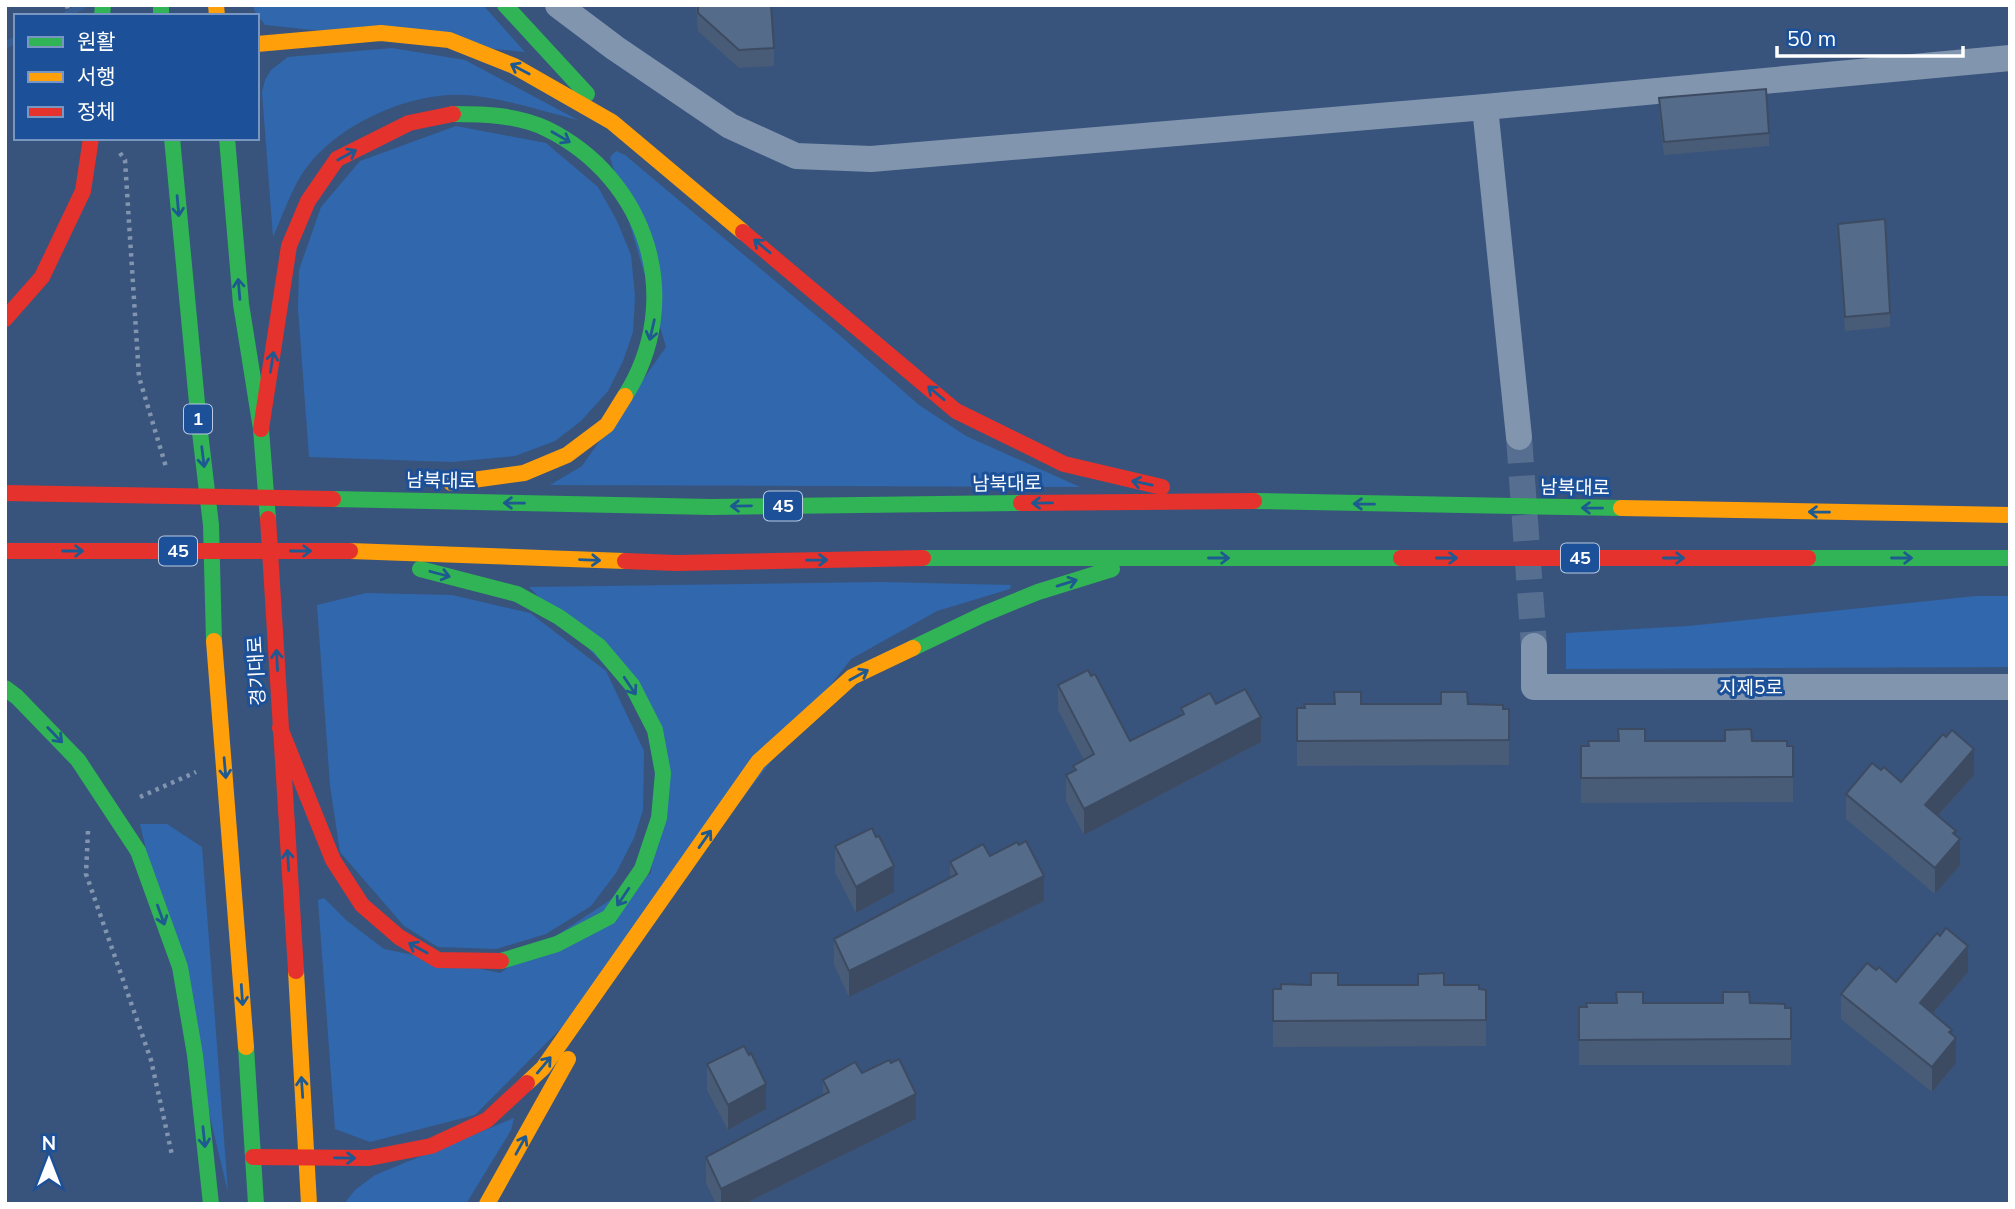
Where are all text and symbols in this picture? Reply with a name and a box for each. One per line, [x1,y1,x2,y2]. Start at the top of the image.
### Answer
legend [14,14,259,140]
scale bar [1777,14,1962,58]
text: 50 m [1787,25,1836,51]
text: 원활 [77,28,116,54]
one-way arrow [510,62,531,76]
text: 서행 [77,63,116,89]
text: 정체 [77,98,116,124]
one-way arrow [551,130,571,144]
one-way arrow [336,148,357,161]
one-way arrow [172,194,185,217]
one-way arrow [753,239,771,254]
one-way arrow [232,278,245,301]
one-way arrow [644,318,657,340]
one-way arrow [265,351,278,374]
one-way arrow [927,385,945,401]
road number: 1 [184,404,212,433]
one-way arrow [196,445,209,468]
street label: 남북대로 [406,467,476,493]
street label: 남북대로 [972,470,1042,496]
street label: 남북대로 [1540,474,1610,500]
one-way arrow [1131,475,1154,489]
road number: 45 [764,492,802,520]
one-way arrow [502,496,525,509]
one-way arrow [1031,496,1054,510]
one-way arrow [1353,497,1376,511]
one-way arrow [730,499,753,513]
one-way arrow [1580,501,1603,515]
one-way arrow [1808,506,1831,519]
road number: 45 [159,536,197,566]
one-way arrow [62,544,85,558]
one-way arrow [289,544,312,558]
road number: 45 [1561,544,1599,572]
one-way arrow [1207,551,1230,565]
one-way arrow [1435,551,1458,565]
one-way arrow [1662,551,1685,565]
one-way arrow [1890,551,1913,565]
one-way arrow [578,553,601,566]
one-way arrow [805,553,828,567]
one-way arrow [429,569,451,582]
one-way arrow [1055,575,1077,588]
street label: 경기대로 [242,635,270,707]
one-way arrow [270,649,283,672]
one-way arrow [848,668,869,681]
one-way arrow [623,675,637,695]
street label: 지제5로 [1719,675,1783,699]
one-way arrow [46,726,63,743]
one-way arrow [219,756,232,779]
one-way arrow [698,830,712,849]
one-way arrow [281,849,294,871]
one-way arrow [616,887,630,906]
one-way arrow [156,903,168,925]
one-way arrow [408,941,429,954]
one-way arrow [236,983,249,1006]
one-way arrow [536,1057,552,1075]
one-way arrow [295,1076,308,1099]
north arrow [14,1125,84,1195]
one-way arrow [197,1126,210,1148]
text: N [42,1131,56,1155]
one-way arrow [514,1135,528,1155]
one-way arrow [334,1151,357,1165]

